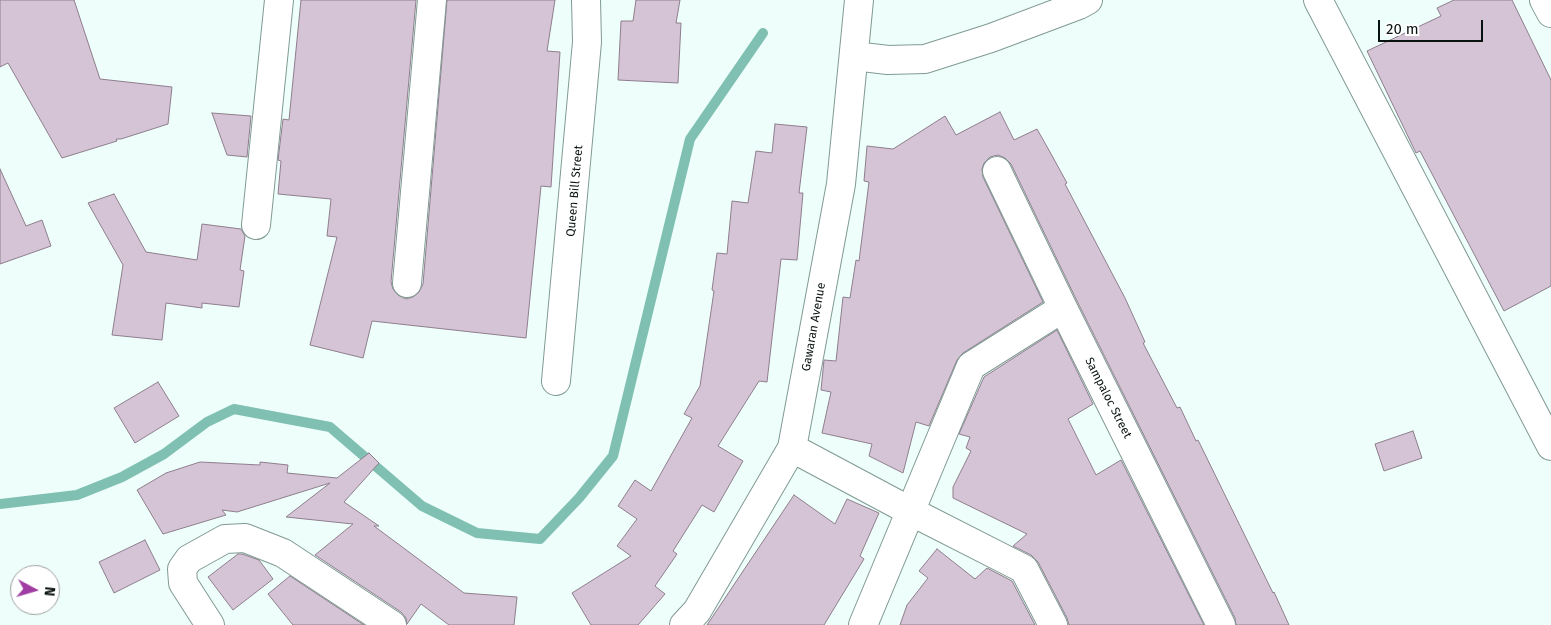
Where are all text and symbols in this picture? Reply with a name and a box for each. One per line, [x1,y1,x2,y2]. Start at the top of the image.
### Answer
scale bar [1381,10,1486,42]
text: 20 m [1386,20,1419,38]
street label: Queen Bill Street [564,145,586,237]
street label: Gawaran Avenue [799,282,829,372]
street label: Sampaloc Street [1081,355,1135,441]
north arrow [10,565,60,615]
text: N [40,586,58,597]

